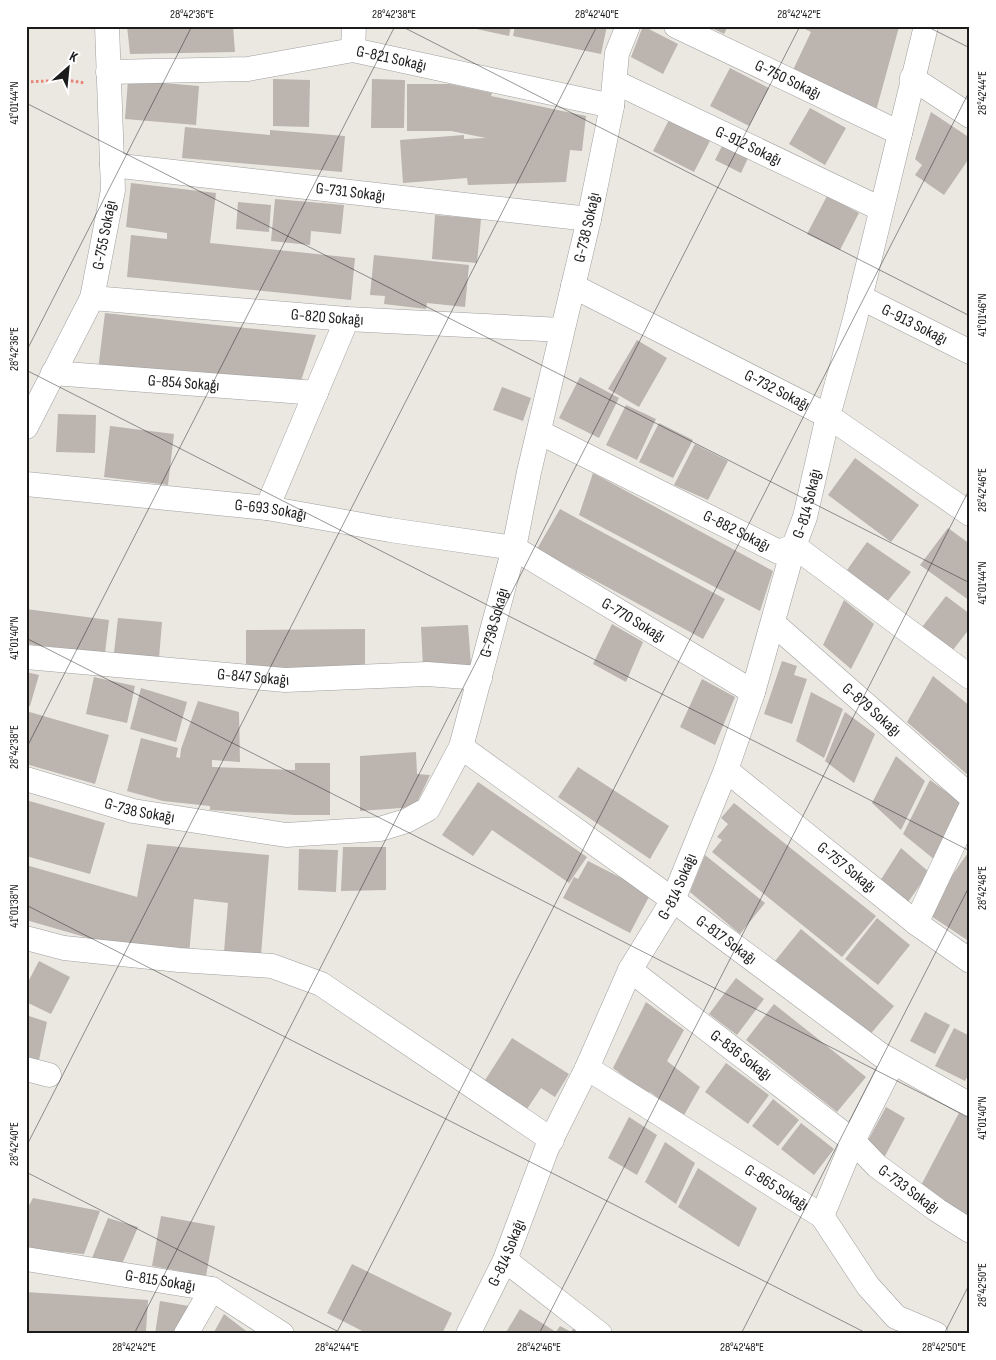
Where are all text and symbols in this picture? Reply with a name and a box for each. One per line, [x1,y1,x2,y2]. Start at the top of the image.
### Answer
text: 28°42'36"E [170,7,214,22]
text: 28°42'38"E [372,7,416,22]
text: 28°42'40"E [575,7,619,22]
text: 28°42'42"E [777,7,821,22]
street label: G-821 Sokağı [355,41,428,75]
north arrow [42,42,92,92]
text: K [67,48,81,66]
street label: G-750 Sokağı [752,56,824,103]
text: 28°42'44"E [975,71,990,115]
text: 41°01'44"N [7,81,22,125]
street label: G-912 Sokağı [712,122,785,170]
street label: G-731 Sokağı [315,179,386,205]
street label: G-738 Sokağı [570,191,604,264]
street label: G-755 Sokağı [88,199,120,271]
text: 41°01'46"N [975,293,990,337]
street label: G-913 Sokağı [879,300,951,349]
street label: G-820 Sokağı [290,305,364,329]
text: 28°42'36"E [7,327,22,371]
street label: G-732 Sokağı [741,365,813,415]
street label: G-854 Sokağı [147,371,220,395]
street label: G-814 Sokağı [788,467,825,541]
text: 28°42'46"E [975,468,990,512]
street label: G-693 Sokağı [234,495,308,524]
street label: G-882 Sokağı [700,506,773,556]
text: 41°01'44"N [975,561,990,605]
street label: G-738 Sokağı [476,586,512,659]
street label: G-770 Sokağı [598,594,669,646]
text: 41°01'40"N [7,616,22,660]
street label: G-847 Sokağı [216,665,289,690]
street label: G-879 Sokağı [838,679,905,741]
text: 28°42'38"E [7,725,22,769]
street label: G-738 Sokağı [102,794,176,827]
street label: G-757 Sokağı [813,838,880,897]
street label: G-814 Sokağı [654,851,700,923]
text: 28°42'48"E [975,866,990,910]
text: 41°01'38"N [7,884,22,928]
street label: G-817 Sokağı [692,911,760,969]
street label: G-836 Sokağı [707,1026,776,1085]
text: 41°01'40"N [975,1096,990,1140]
text: 28°42'40"E [7,1122,22,1166]
street label: G-865 Sokağı [741,1160,812,1215]
street label: G-733 Sokağı [875,1161,943,1218]
street label: G-814 Sokağı [484,1217,529,1289]
text: 28°42'50"E [975,1263,990,1307]
street label: G-815 Sokağı [124,1266,197,1296]
text: 28°42'42"E [112,1340,156,1355]
text: 28°42'44"E [315,1340,359,1355]
text: 28°42'46"E [517,1340,561,1355]
text: 28°42'48"E [720,1340,764,1355]
text: 28°42'50"E [922,1340,966,1355]

